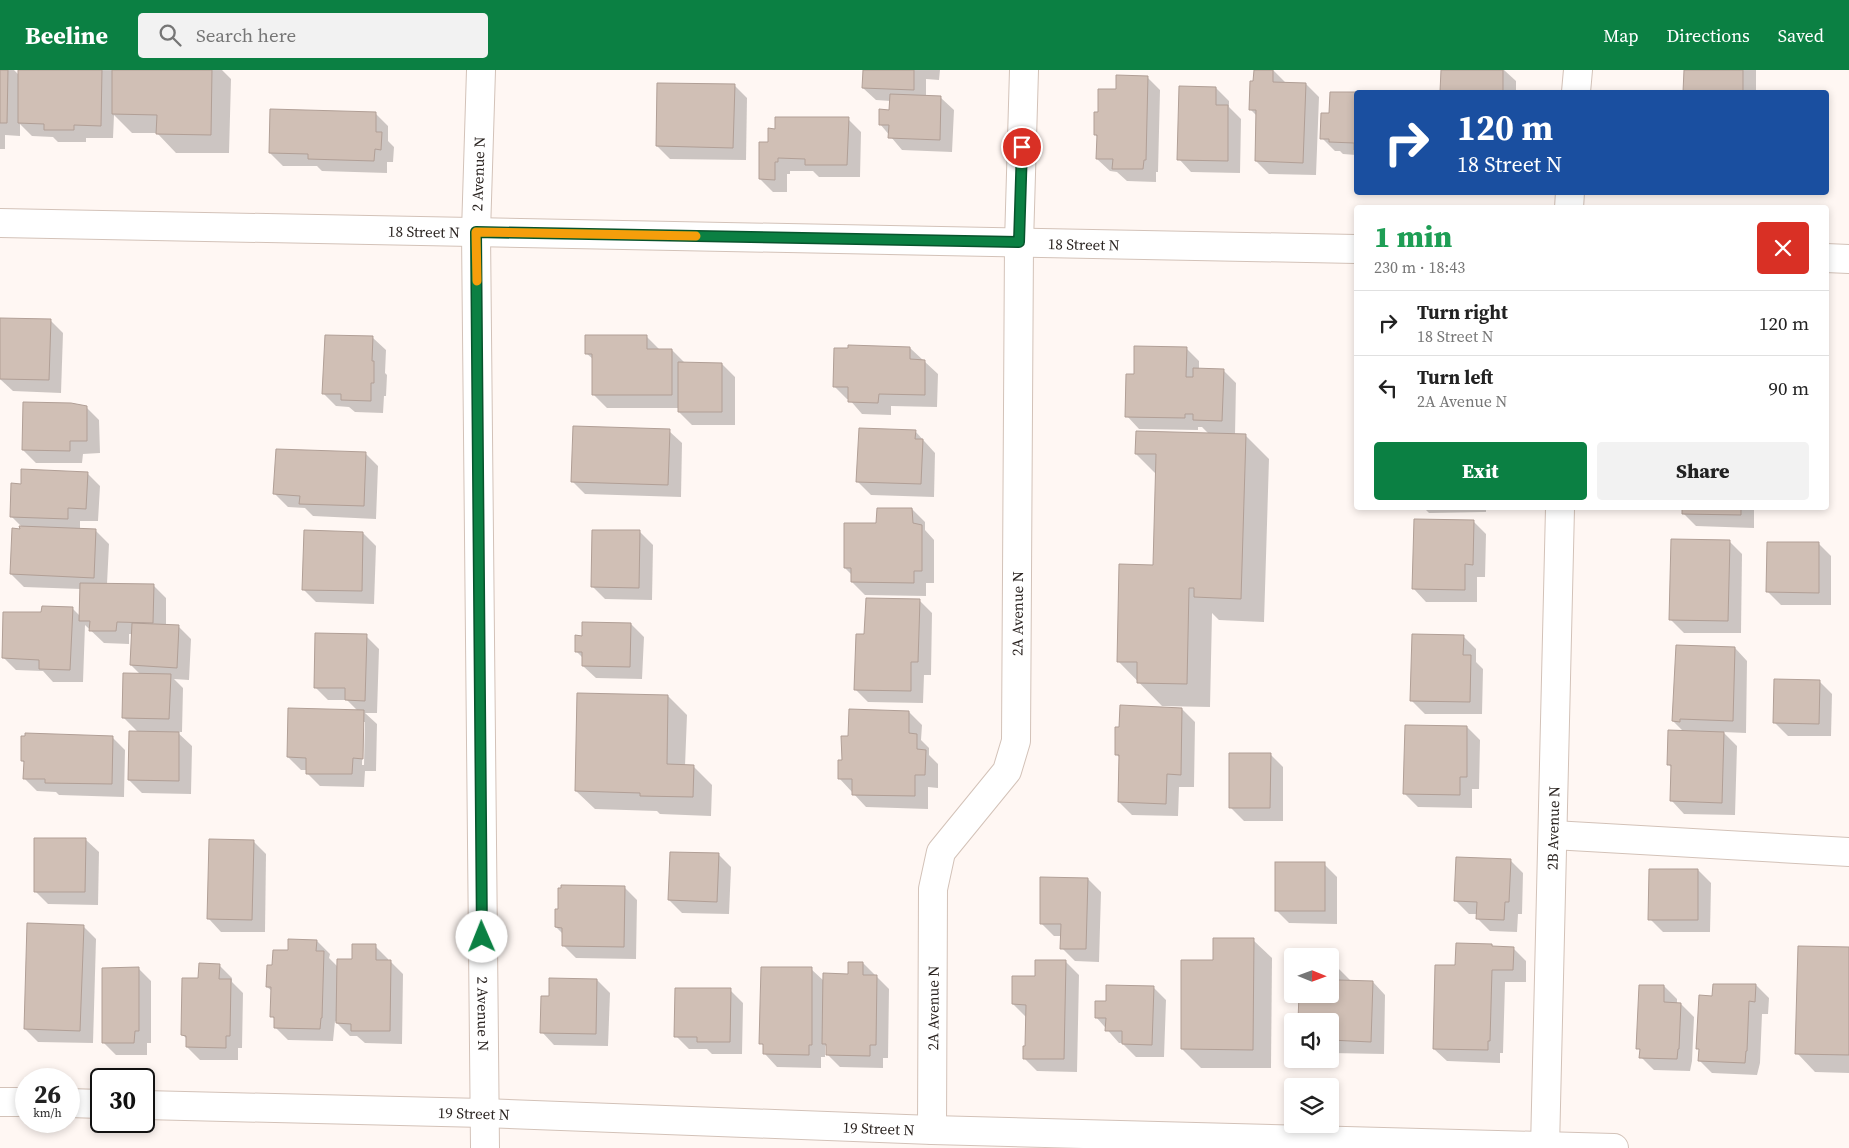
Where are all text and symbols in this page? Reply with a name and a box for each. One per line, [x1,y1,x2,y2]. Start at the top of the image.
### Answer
search box [138,13,488,58]
text: Beeline [25,19,108,52]
icon: search [156,21,184,49]
text: Search here [196,22,296,48]
text: Map [1603,23,1639,48]
text: Directions [1667,23,1750,48]
text: Saved [1778,23,1824,48]
text: 120 m [1457,104,1553,152]
icon: right [1374,110,1439,175]
pin [1001,126,1043,168]
icon: arrive [1008,133,1036,161]
street label: 2 Avenue N [466,136,490,212]
text: 18 Street N [1457,149,1562,179]
text: 1 min [1374,216,1452,257]
street label: 18 Street N [388,220,460,242]
button: close [1757,222,1809,274]
street label: 18 Street N [1048,233,1120,255]
text: 230 m · 18:43 [1374,256,1465,278]
text: Turn right [1417,299,1508,325]
icon: right [1374,309,1402,337]
text: 120 m [1759,310,1809,336]
text: 18 Street N [1417,325,1494,347]
text: Turn left [1417,364,1493,390]
icon: left [1374,374,1402,402]
text: 90 m [1768,375,1809,401]
text: 2A Avenue N [1417,390,1507,412]
button: Exit [1374,442,1587,500]
button: Share [1597,442,1809,500]
street label: 2A Avenue N [1006,571,1028,656]
street label: 2B Avenue N [1541,786,1564,870]
position arrow [455,910,507,962]
north arrow [1284,948,1339,1002]
map controls [1284,948,1339,1133]
street label: 2A Avenue N [922,966,943,1050]
street label: 2 Avenue N [473,976,495,1051]
button: sound [1284,1013,1339,1068]
speed limit sign: 30 [90,1068,155,1133]
text: 26 [34,1077,61,1111]
button: layers [1284,1078,1339,1133]
street label: 19 Street N [438,1101,510,1125]
text: km/h [33,1105,62,1121]
street label: 19 Street N [842,1116,915,1140]

